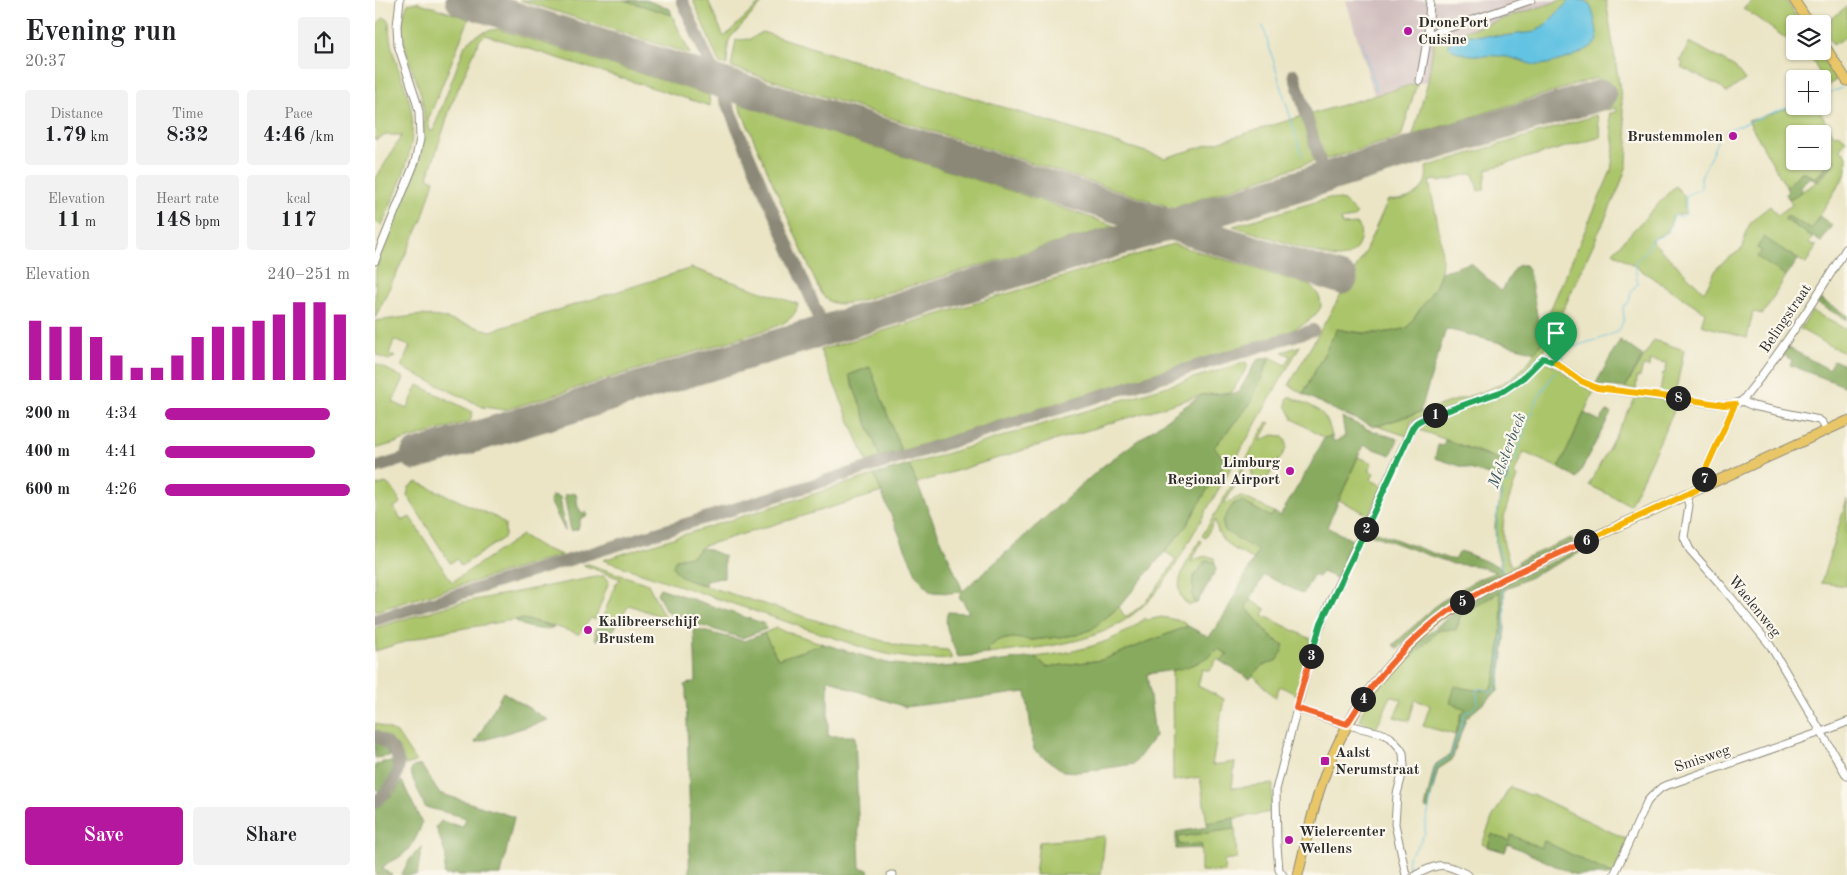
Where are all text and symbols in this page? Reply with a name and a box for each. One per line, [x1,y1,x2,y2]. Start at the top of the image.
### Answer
map controls [1786,15,1831,170]
button: layers [1786,15,1831,60]
place label: DronePort Cuisine [1418,16,1489,48]
button: share [298,17,350,69]
text: Evening run [25,19,177,47]
marker: DronePort Cuisine [1402,25,1414,37]
text: 20:37 [25,54,67,70]
button: + [1786,70,1831,115]
text: Distance [50,107,103,121]
text: Time [172,107,203,121]
text: Pace [284,107,313,121]
text: 1.79 [44,125,87,146]
text: 8:32 [166,125,209,146]
text: 4:46 [263,125,305,146]
button: − [1786,125,1831,170]
text: km [87,130,109,144]
text: /km [305,130,334,144]
place label: Brustemmolen [1627,130,1723,145]
marker: Brustemmolen [1727,130,1739,142]
text: Elevation [48,192,105,206]
text: Heart rate [156,192,219,206]
text: kcal [286,192,311,206]
text: 11 [57,210,81,231]
text: 148 [154,210,191,231]
text: 117 [280,210,317,231]
text: m [81,215,96,229]
text: bpm [191,215,221,229]
text: Elevation [25,267,90,283]
text: 240–251 m [267,267,350,283]
street label: Belingstraat [1758,282,1815,356]
pin [1535,312,1577,363]
icon: arrive [1542,319,1570,347]
pin: 8 [1665,386,1691,410]
text: 8 [1674,391,1683,405]
pin: 1 [1423,402,1447,428]
text: 200 m [25,406,70,422]
text: 4:34 [105,406,137,422]
text: 1 [1431,408,1440,422]
water label: Melsterbeek [1486,411,1530,492]
text: 400 m [25,444,70,460]
text: 4:41 [105,444,137,460]
place label: Limburg Regional Airport [1167,456,1281,488]
marker: Limburg Regional Airport [1284,465,1296,477]
pin: 7 [1691,466,1717,492]
text: 7 [1700,472,1709,486]
text: 600 m [25,482,70,498]
text: 4:26 [105,482,137,498]
pin: 2 [1353,516,1379,542]
text: 2 [1362,522,1371,536]
pin: 6 [1573,528,1599,554]
text: 6 [1582,534,1591,548]
street label: Waelenweg [1725,573,1783,640]
pin: 5 [1449,590,1475,614]
text: 5 [1458,595,1467,609]
place label: Kalibreerschijf Brustem [598,615,699,647]
marker: Kalibreerschijf Brustem [582,624,594,636]
pin: 3 [1299,644,1323,668]
text: 3 [1307,649,1316,663]
pin: 4 [1351,686,1375,712]
text: 4 [1359,692,1368,706]
street label: Smisweg [1673,743,1732,776]
place label: Aalst Nerumstraat [1335,746,1420,778]
marker: Aalst Nerumstraat [1319,755,1331,767]
button: Save [25,807,183,865]
button: Share [193,807,350,865]
place label: Wielercenter Wellens [1299,825,1386,857]
marker: Wielercenter Wellens [1283,834,1295,846]

